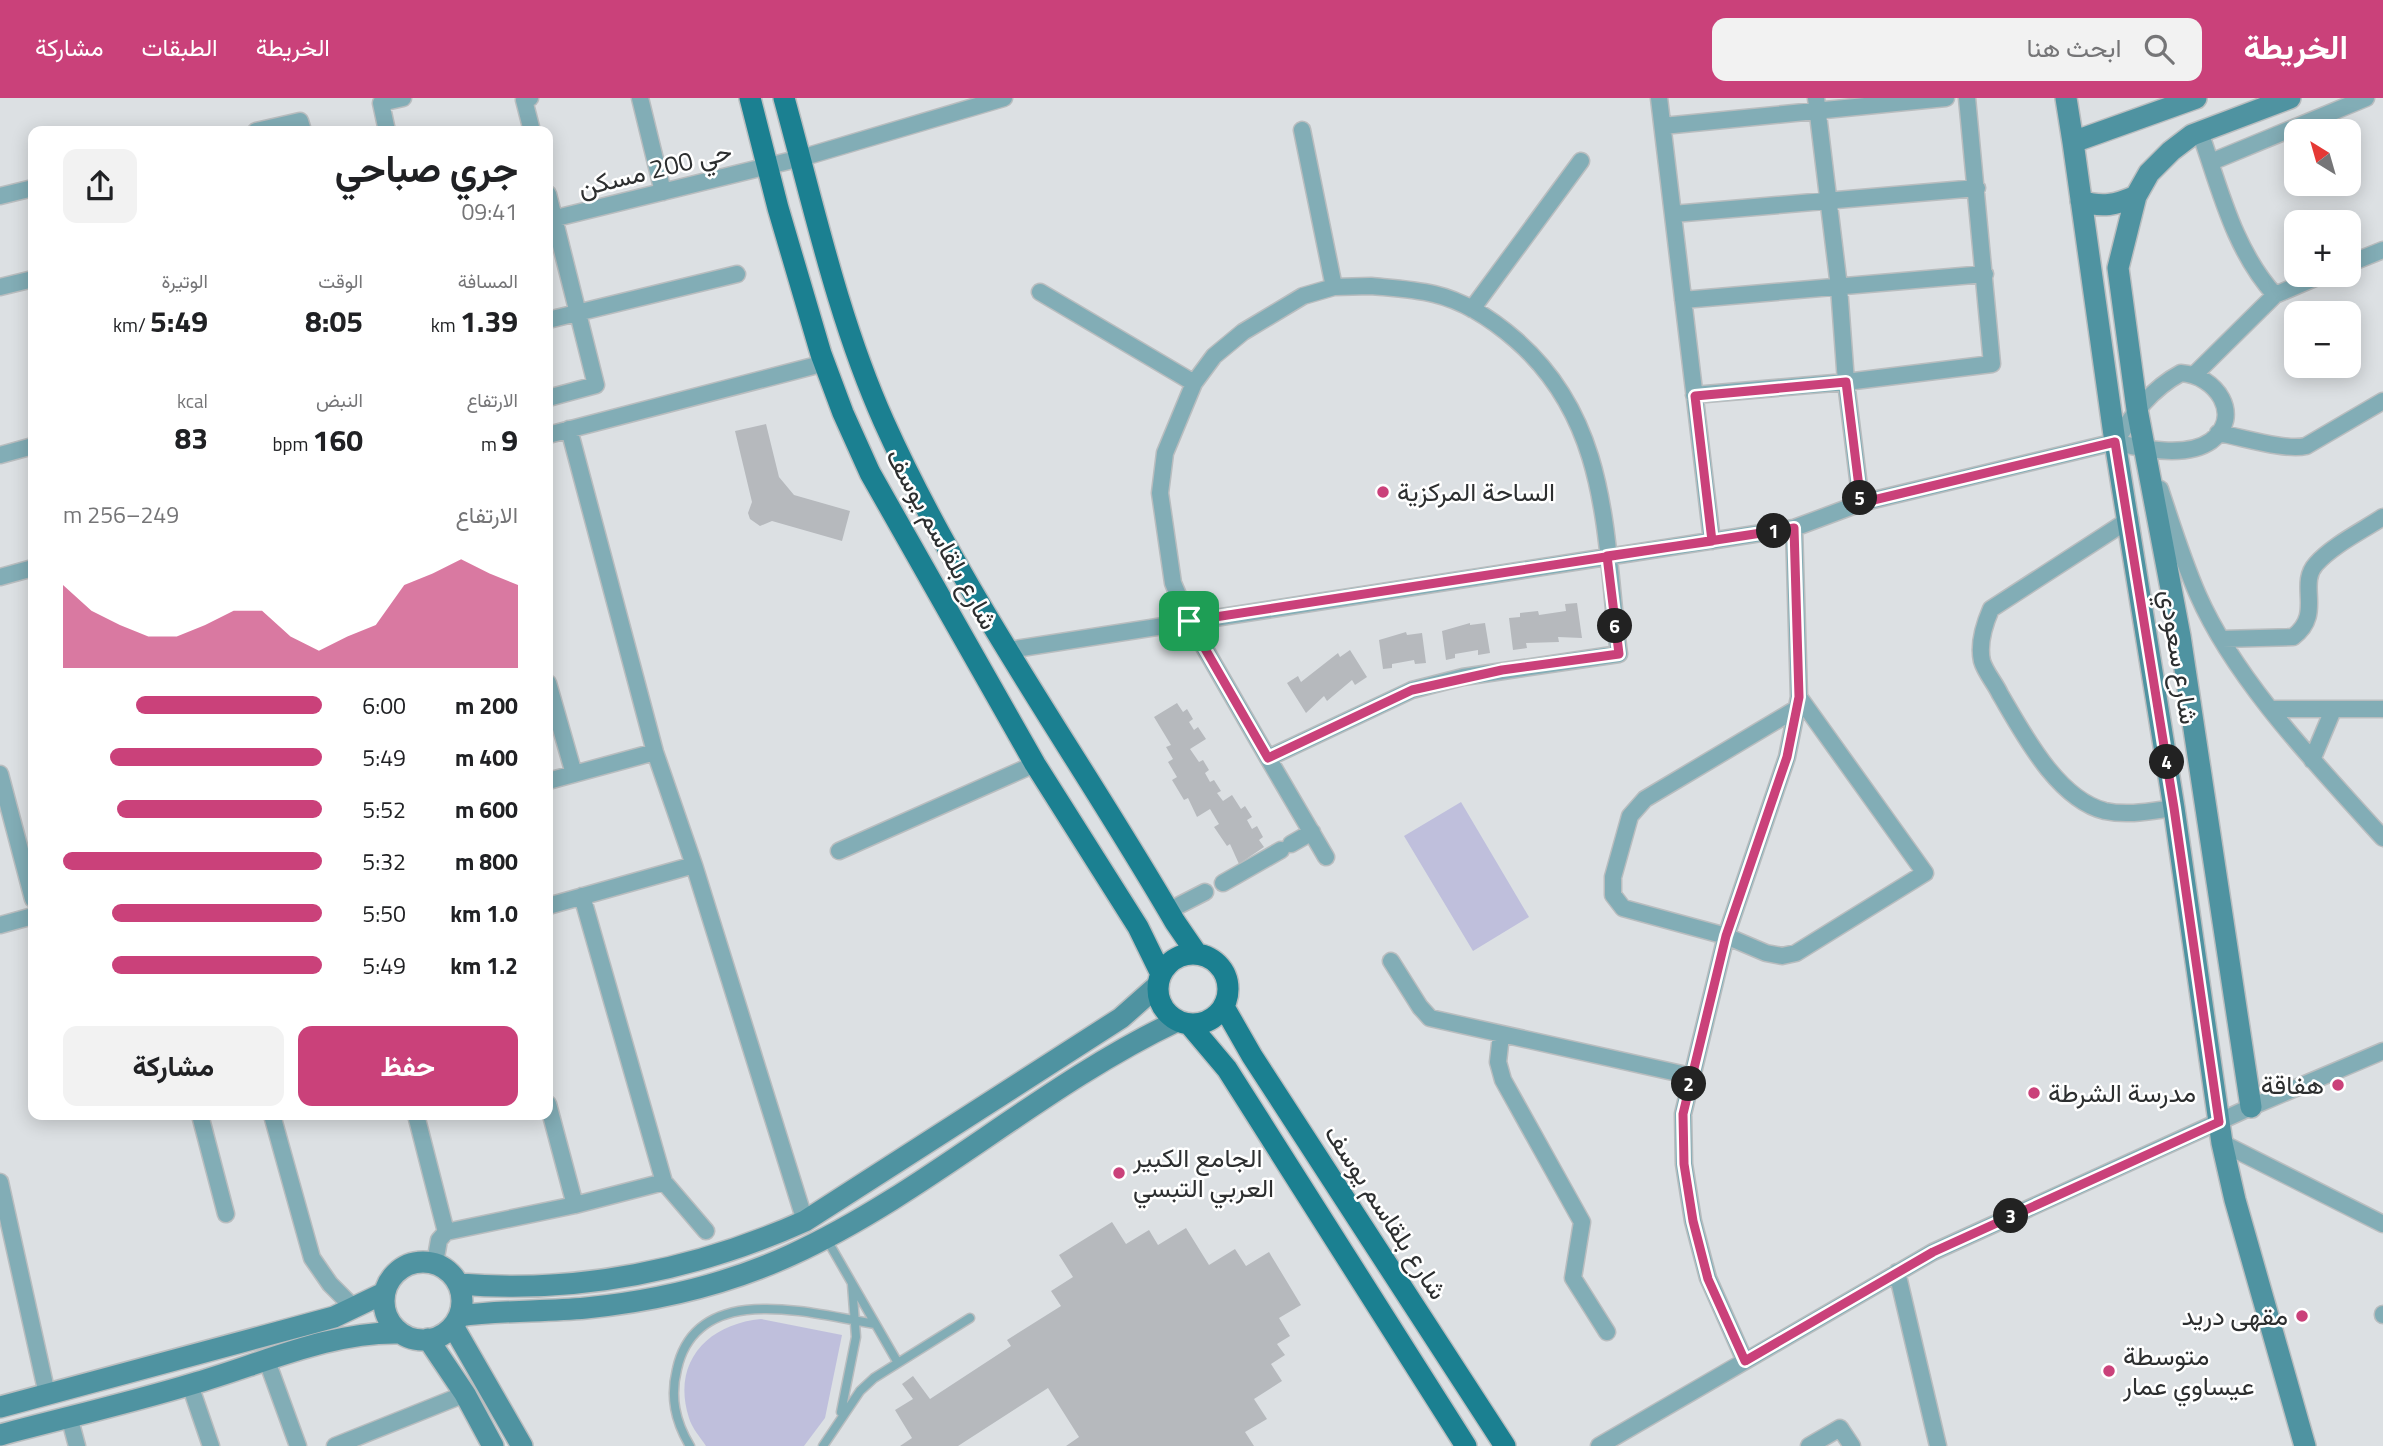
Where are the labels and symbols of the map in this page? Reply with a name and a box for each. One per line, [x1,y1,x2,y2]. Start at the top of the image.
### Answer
north arrow [2284,119,2361,196]
street label: حي 200 مسكن [574,131,736,208]
street label: شارع بلقاسم يوسف [876,441,1008,637]
place label: الساحة المركزية [1397,472,1555,511]
pin: 5 [1842,480,1878,516]
marker: الساحة المركزية [1375,484,1391,500]
pin: 1 [1756,514,1792,548]
street label: شارع سعودي [2148,587,2209,727]
pin [1159,591,1219,651]
pin: 6 [1598,608,1632,644]
pin: 4 [2150,744,2184,780]
place label: هفاقة [2261,1065,2324,1104]
pin: 2 [1672,1066,1706,1102]
place label: مدرسة الشرطة [2048,1073,2196,1112]
marker: هفاقة [2330,1077,2346,1093]
marker: مدرسة الشرطة [2026,1085,2042,1101]
street label: شارع بلقاسم يوسف [1315,1116,1458,1307]
place label: الجامع الكبير العربي التبسي [1132,1138,1274,1209]
marker: الجامع الكبير العربي التبسي [1111,1165,1127,1181]
pin: 3 [1994,1198,2028,1234]
place label: مقهى دريد [2181,1296,2288,1335]
marker: مقهى دريد [2294,1308,2310,1324]
place label: متوسطة عيساوي عمار [2122,1336,2255,1407]
marker: متوسطة عيساوي عمار [2101,1363,2117,1379]

